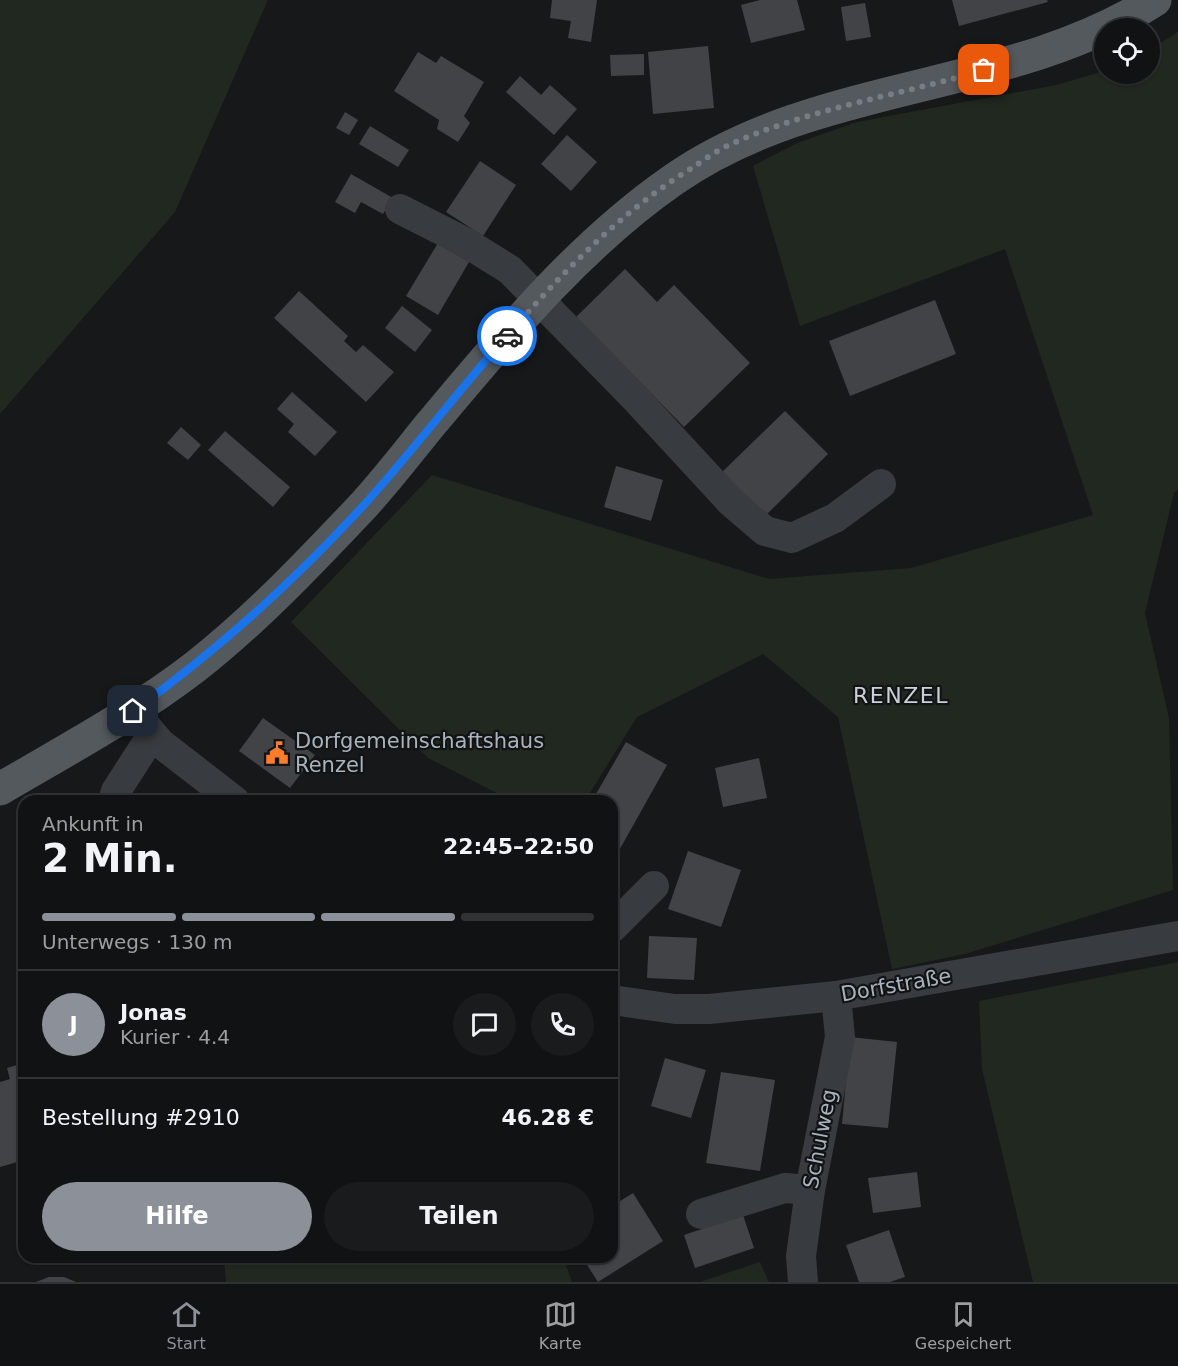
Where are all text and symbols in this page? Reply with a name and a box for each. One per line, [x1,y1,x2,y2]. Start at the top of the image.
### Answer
map controls [1094,18,1160,84]
button: locate [1094,18,1160,84]
pin [958,44,1009,95]
icon: bag [967,53,1000,86]
courier [477,306,537,366]
icon: car [491,320,524,353]
district label: RENZEL [853,683,949,708]
pin [107,685,158,736]
icon: home [116,694,149,727]
place label: Dorfgemeinschaftshaus Renzel [295,729,544,777]
public building icon: Dorfgemeinschaftshaus Renzel [264,740,290,766]
text: Ankunft in [42,812,144,836]
text: 22:45–22:50 [443,834,594,859]
text: 2 Min. [42,836,177,881]
text: Unterwegs · 130 m [42,930,233,954]
street label: Dorfstraße [839,963,953,1007]
button: chat [453,993,516,1056]
button: phone [531,993,594,1056]
text: Jonas [120,1000,187,1025]
text: J [69,1012,78,1037]
text: Kurier · 4.4 [120,1025,230,1049]
street label: Schulweg [799,1087,841,1191]
text: Bestellung #2910 [42,1105,240,1130]
text: 46.28 € [501,1105,594,1130]
button: Hilfe [42,1182,312,1251]
button: Teilen [324,1182,594,1251]
tab: Start [167,1298,206,1353]
tab: Karte [539,1298,582,1353]
tab: Gespeichert [915,1298,1011,1353]

